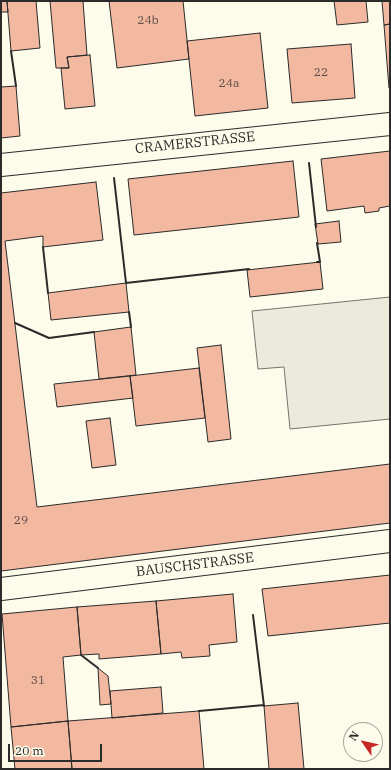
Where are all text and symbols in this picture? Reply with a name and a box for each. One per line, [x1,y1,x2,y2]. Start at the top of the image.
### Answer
house number: 24b [137,14,159,28]
house number: 22 [314,66,328,80]
house number: 24a [219,77,239,91]
street label: CRAMERSTRASSE [134,128,256,158]
house number: 29 [14,514,28,528]
street label: BAUSCHSTRASSE [135,549,255,581]
house number: 31 [31,674,45,688]
north arrow [343,722,383,762]
text: N [346,728,362,743]
scale bar [10,736,104,762]
text: 20 m [15,743,44,758]

